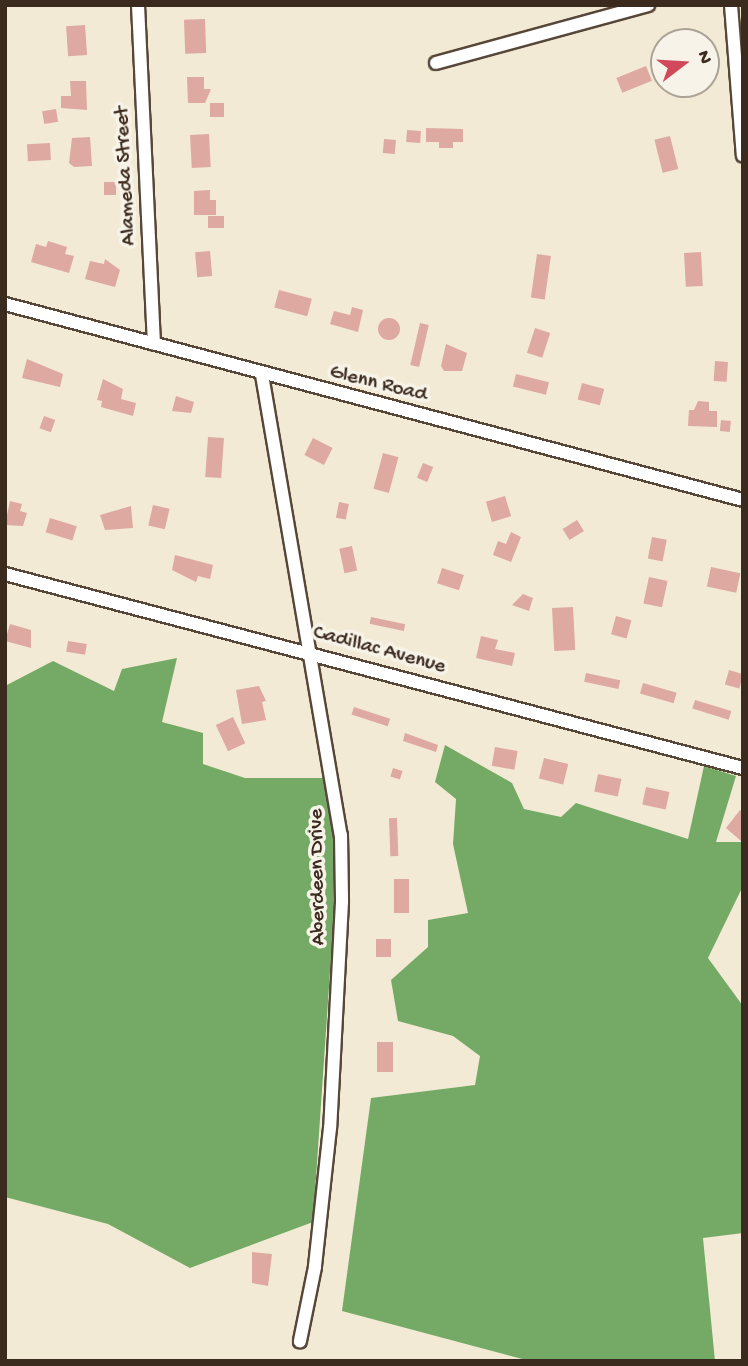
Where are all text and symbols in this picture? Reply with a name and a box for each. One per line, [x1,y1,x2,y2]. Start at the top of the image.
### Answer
north arrow [650,28,720,98]
text: N [691,48,716,67]
street label: Alameda Street [111,106,143,246]
street label: Glenn Road [327,361,429,409]
street label: Cadillac Avenue [310,621,448,681]
street label: Aberdeen Drive [305,809,333,945]

